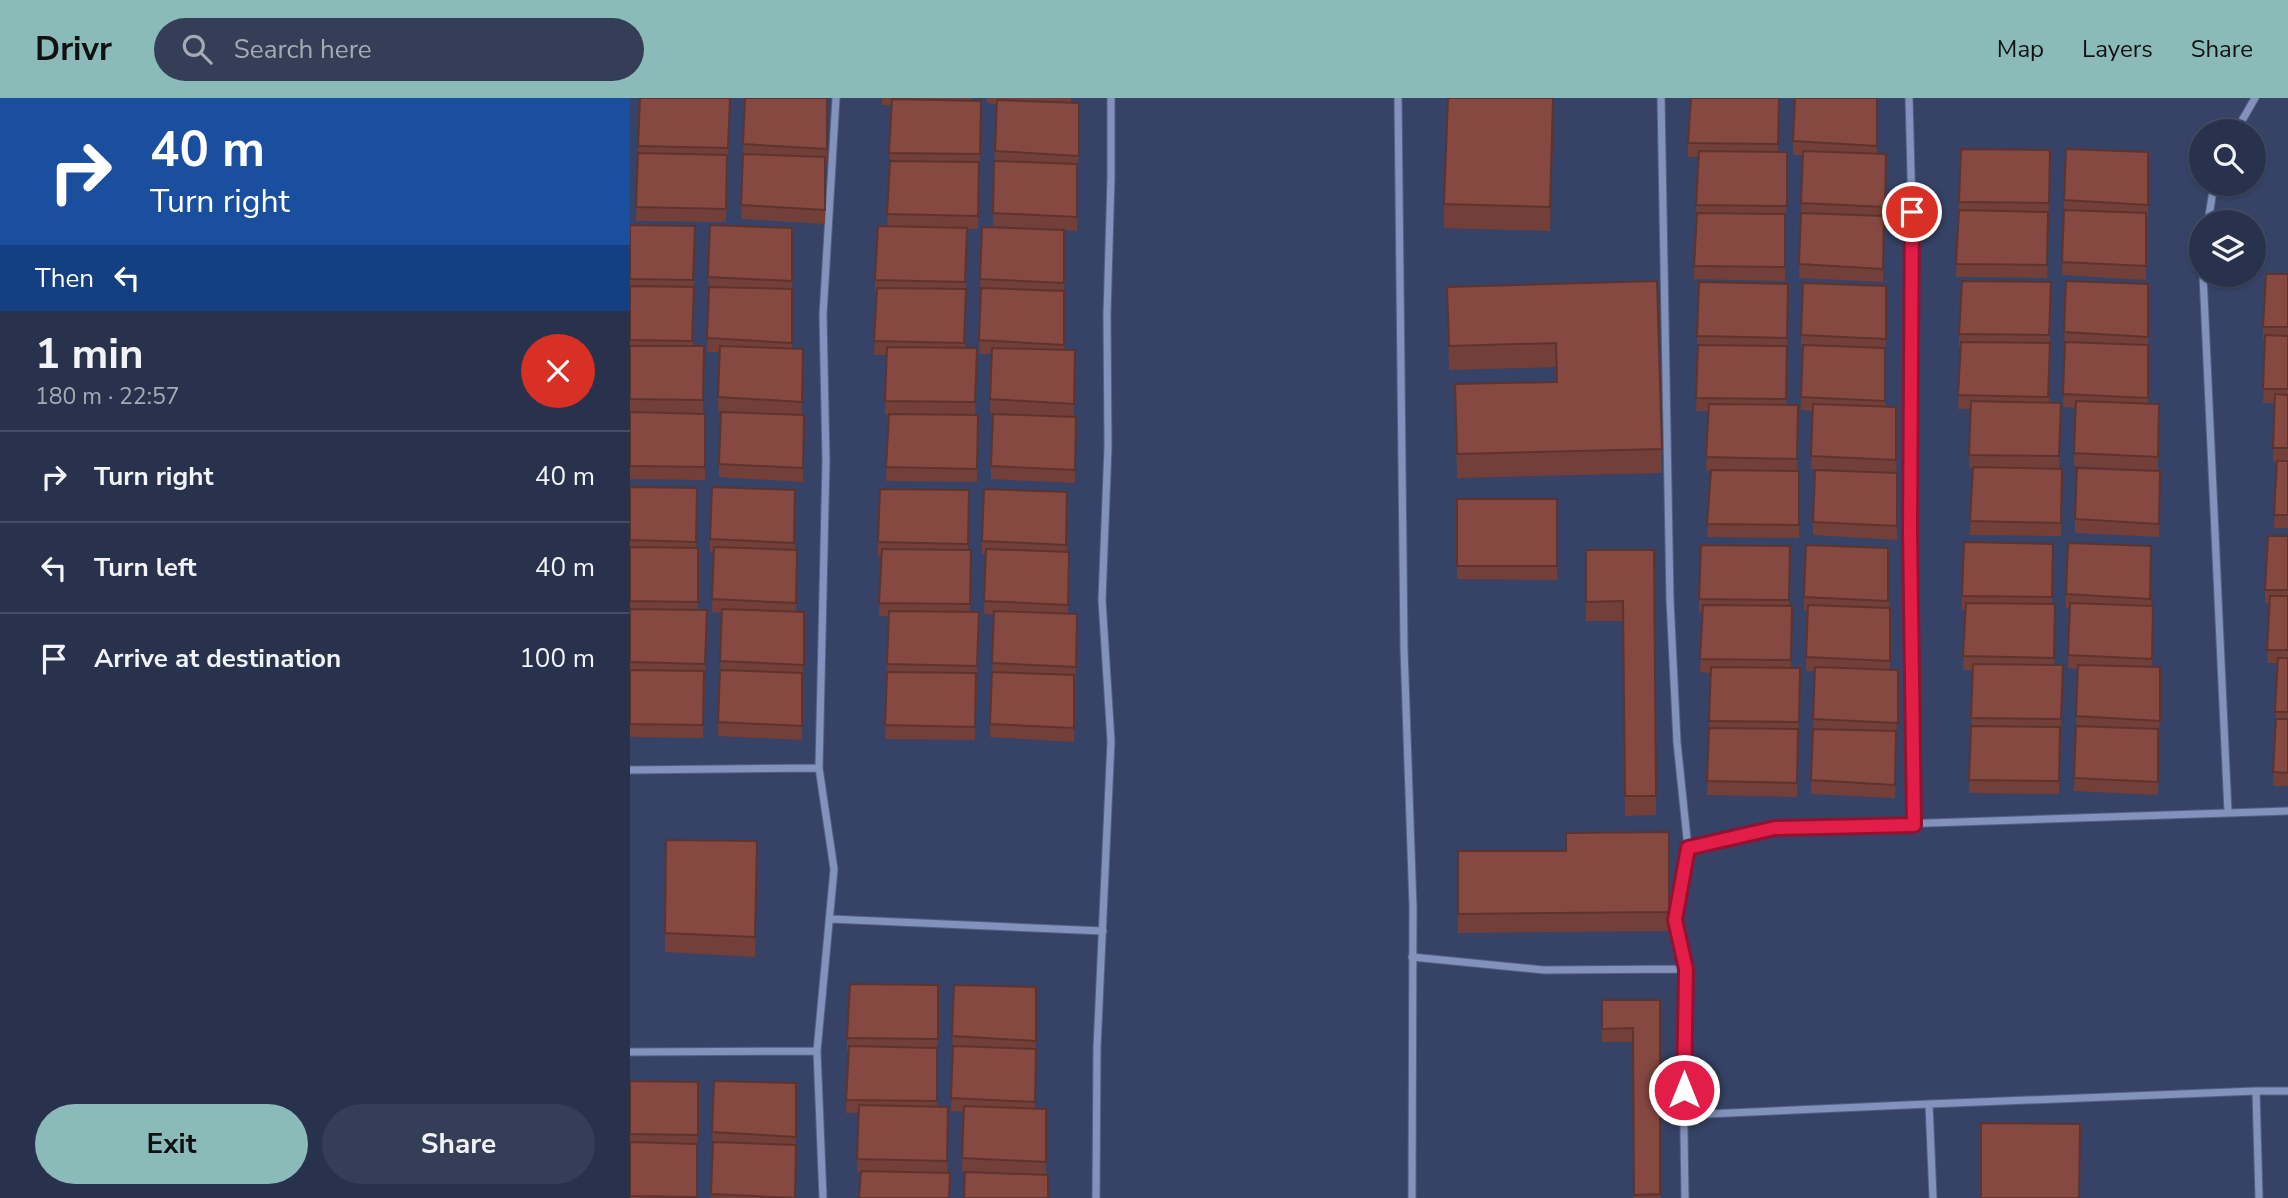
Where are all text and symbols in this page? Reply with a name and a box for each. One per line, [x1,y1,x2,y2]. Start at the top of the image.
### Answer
search box [154,18,644,81]
text: Drivr [35,27,112,72]
icon: search [178,30,216,68]
text: Search here [234,32,372,67]
text: Map [1997,33,2044,65]
text: Layers [2082,33,2153,65]
text: Share [2191,33,2253,65]
text: 40 m [150,116,265,183]
map controls [2189,119,2266,287]
button: search [2189,119,2266,196]
icon: right [35,126,126,217]
text: Turn right [150,180,290,223]
pin [1882,182,1942,242]
icon: arrive [1893,193,1931,231]
button: layers [2189,210,2266,287]
icon: left [108,259,146,297]
text: Then [35,261,94,296]
text: 1 min [35,326,144,383]
button: close [521,334,595,408]
text: 180 m · 22:57 [35,381,180,412]
icon: right [35,458,73,496]
text: Turn right [94,459,213,494]
text: 40 m [535,459,595,494]
icon: left [35,549,73,587]
text: Turn left [94,550,197,585]
text: 40 m [535,550,595,585]
icon: arrive [35,640,73,678]
text: Arrive at destination [94,641,341,676]
text: 100 m [519,641,595,676]
position arrow [1647,1053,1721,1127]
button: Exit [35,1104,308,1184]
button: Share [322,1104,595,1184]

